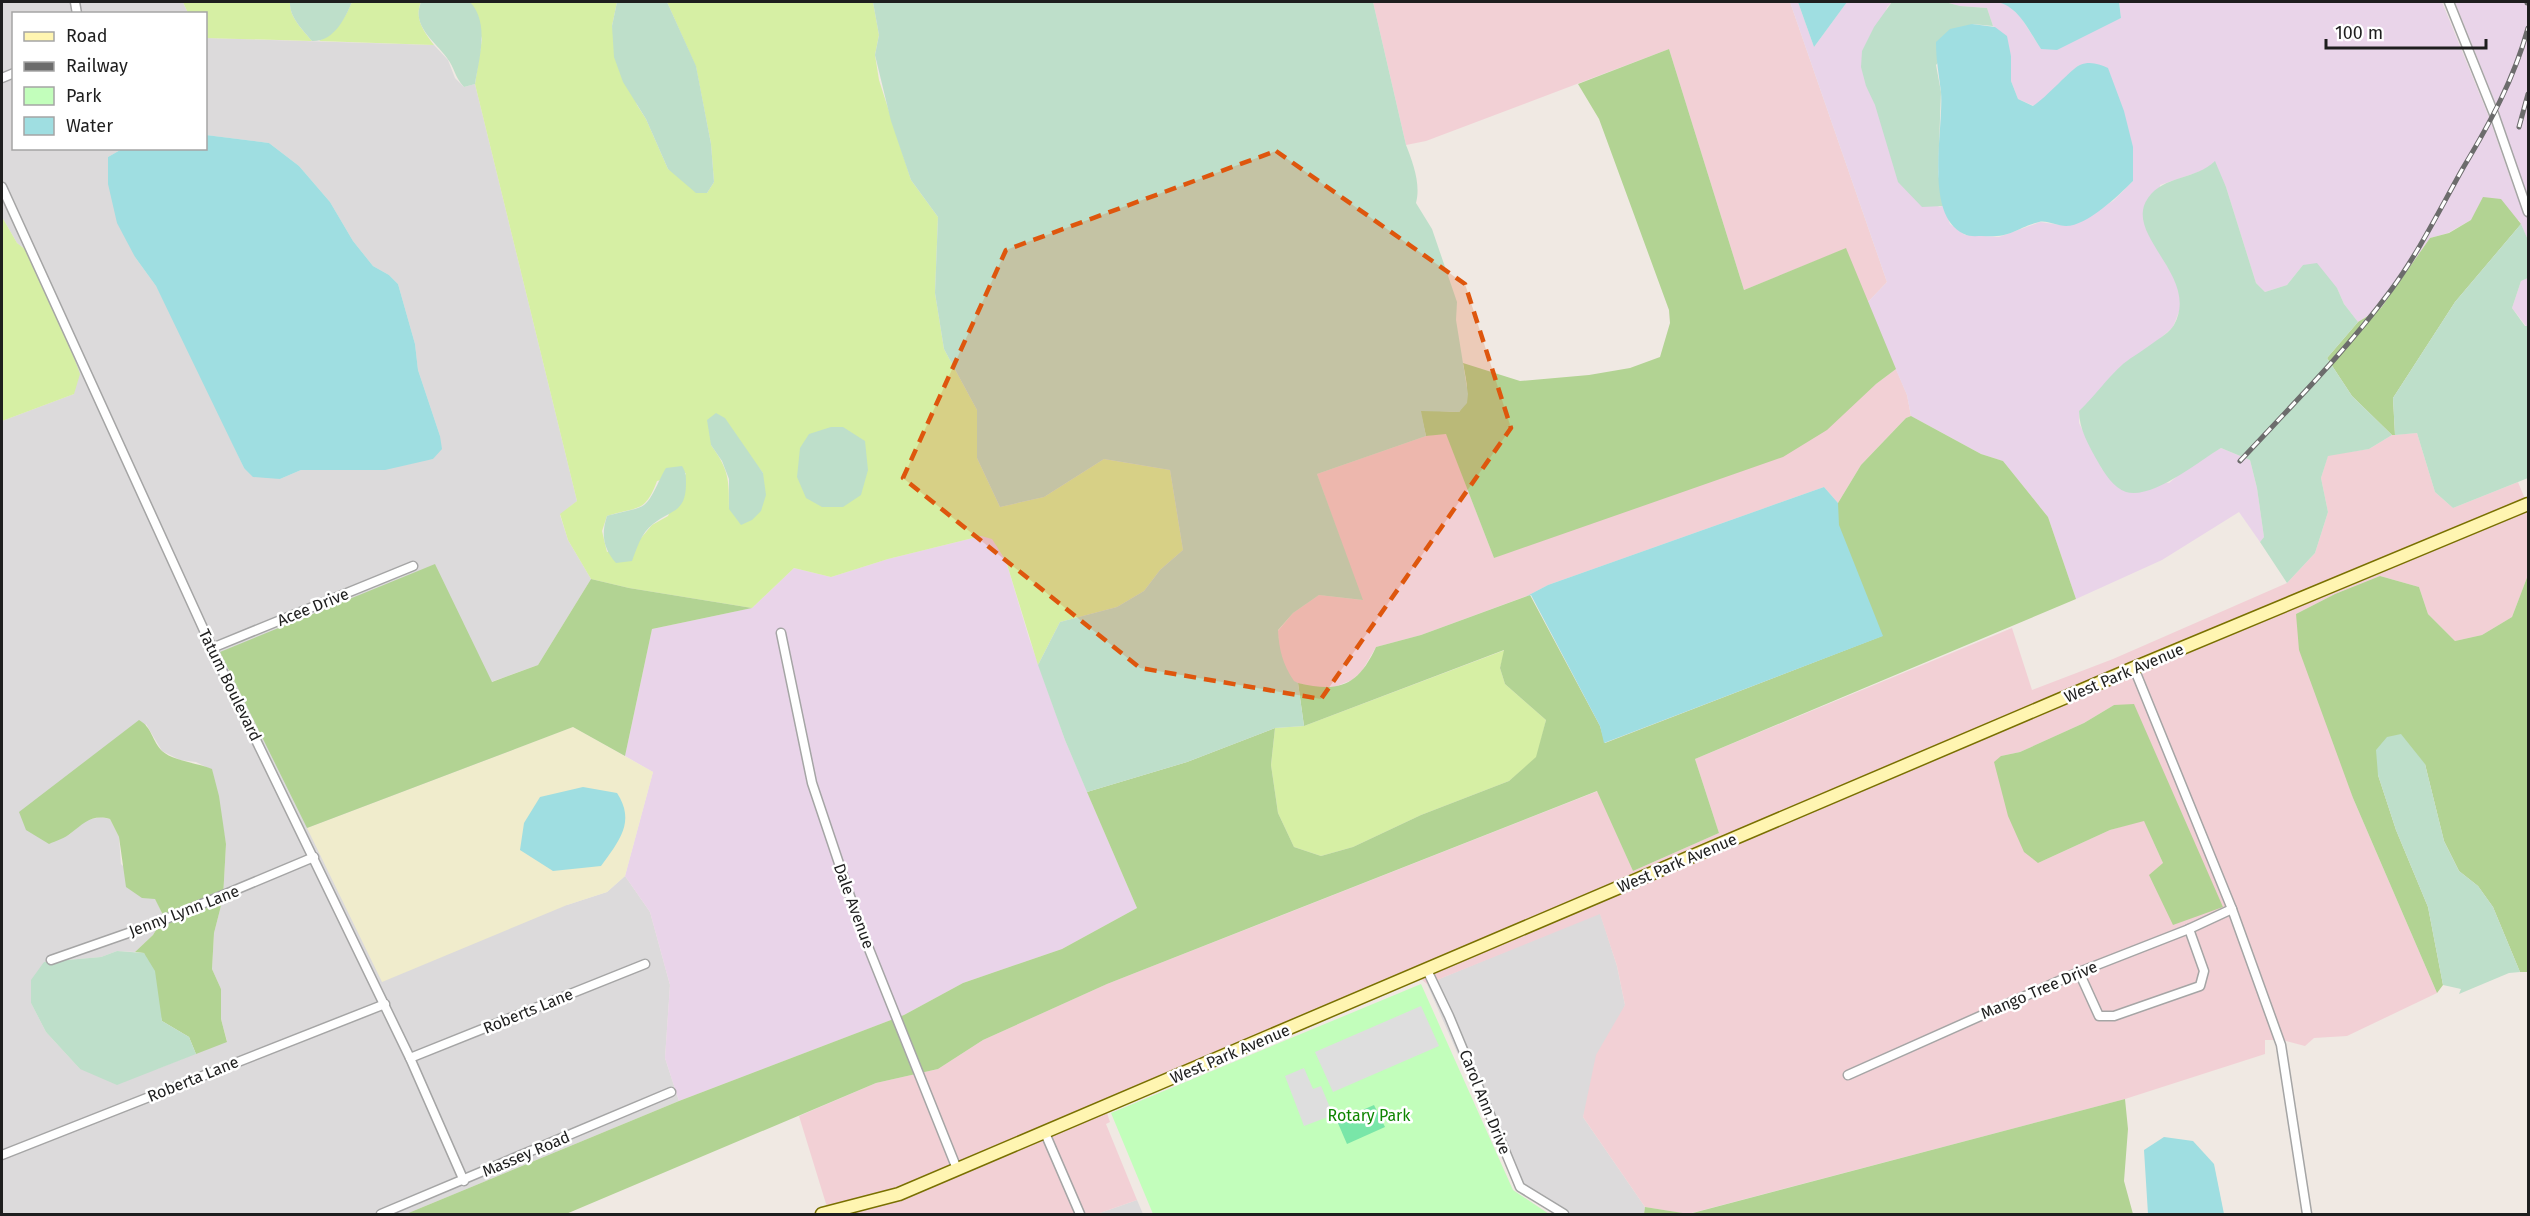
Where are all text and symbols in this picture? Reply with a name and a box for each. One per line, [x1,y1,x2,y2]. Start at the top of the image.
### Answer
legend [12,12,207,150]
scale bar [2326,12,2486,50]
text: 100 m [2335,22,2383,44]
text: Road [66,25,108,47]
text: Railway [66,55,128,77]
text: Park [66,85,102,107]
text: Water [66,115,113,137]
street label: Acee Drive [274,584,352,630]
street label: Tatum Boulevard [195,626,265,744]
street label: West Park Avenue [2061,639,2187,707]
street label: West Park Avenue [1614,829,1740,897]
street label: Dale Avenue [830,861,878,951]
street label: Jenny Lynn Lane [126,881,242,941]
street label: Mango Tree Drive [1978,957,2100,1023]
street label: Roberts Lane [480,984,576,1038]
street label: West Park Avenue [1167,1020,1293,1088]
street label: Carol Ann Drive [1455,1047,1515,1157]
street label: Roberta Lane [145,1052,241,1106]
park label: Rotary Park [1328,1106,1411,1125]
street label: Massey Road [479,1127,573,1181]

